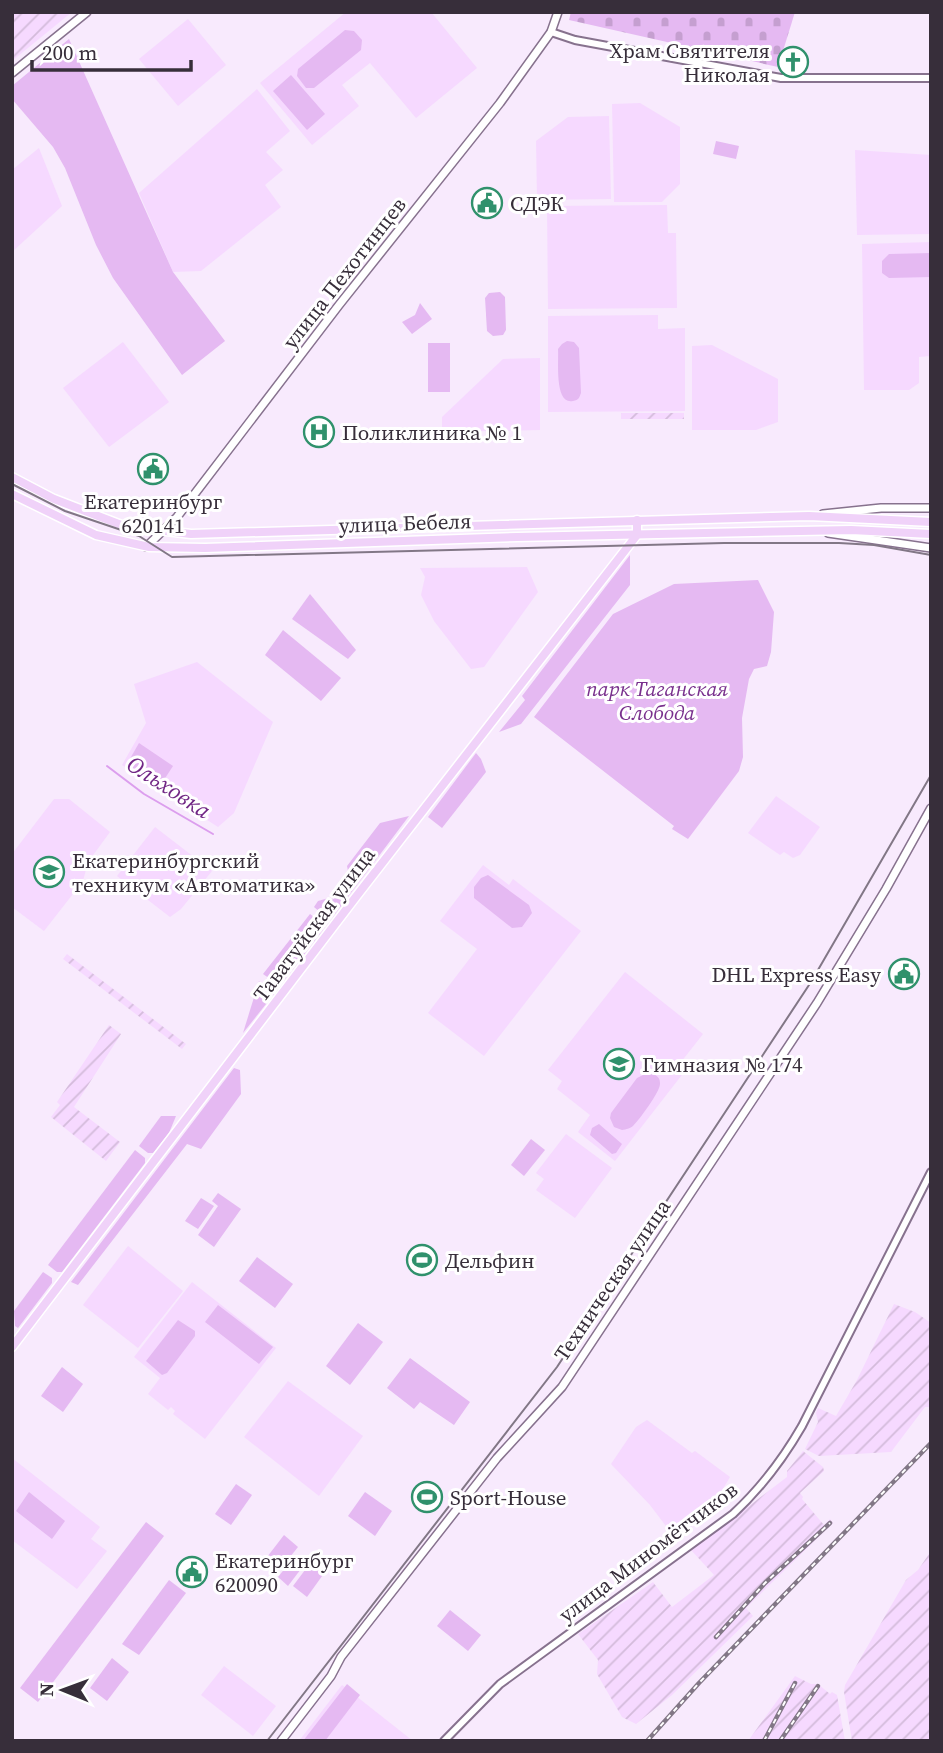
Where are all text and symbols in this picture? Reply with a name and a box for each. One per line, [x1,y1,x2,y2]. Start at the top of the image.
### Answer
scale bar [32,28,191,72]
place label: Храм Святителя Николая [610,36,770,89]
text: 200 m [42,38,97,67]
church icon: Храм Святителя Николая [776,45,810,79]
public building icon: СДЭК [470,186,504,220]
place label: СДЭК [510,189,564,218]
street label: улица Пехотинцев [276,191,413,355]
hospital icon: Поликлиника № 1 [302,415,336,449]
place label: Поликлиника № 1 [342,418,522,447]
public building icon: Екатеринбург 620141 [136,452,170,486]
place label: Екатеринбург 620141 [84,487,222,540]
street label: улица Бебеля [338,506,472,540]
park label: парк Таганская Слобода [586,674,728,727]
water label: Ольховка [121,748,217,826]
street label: Таватуйская улица [246,841,382,1007]
place label: Екатеринбургский техникум «Автоматика» [72,846,315,899]
school or university icon: Екатеринбургский техникум «Автоматика» [32,855,66,889]
public building icon: DHL Express Easy [887,957,921,991]
place label: DHL Express Easy [712,960,881,989]
school or university icon: Гимназия № 174 [602,1047,636,1081]
place label: Гимназия № 174 [642,1050,803,1079]
street label: Техническая улица [547,1193,677,1367]
sports icon: Дельфин [405,1243,439,1277]
place label: Дельфин [445,1246,535,1275]
street label: улица Миномётчиков [553,1475,743,1629]
sports icon: Sport-House [410,1480,444,1514]
place label: Sport-House [450,1483,567,1512]
place label: Екатеринбург 620090 [215,1546,354,1599]
public building icon: Екатеринбург 620090 [175,1555,209,1589]
north arrow [28,1655,98,1725]
text: N [33,1682,59,1697]

